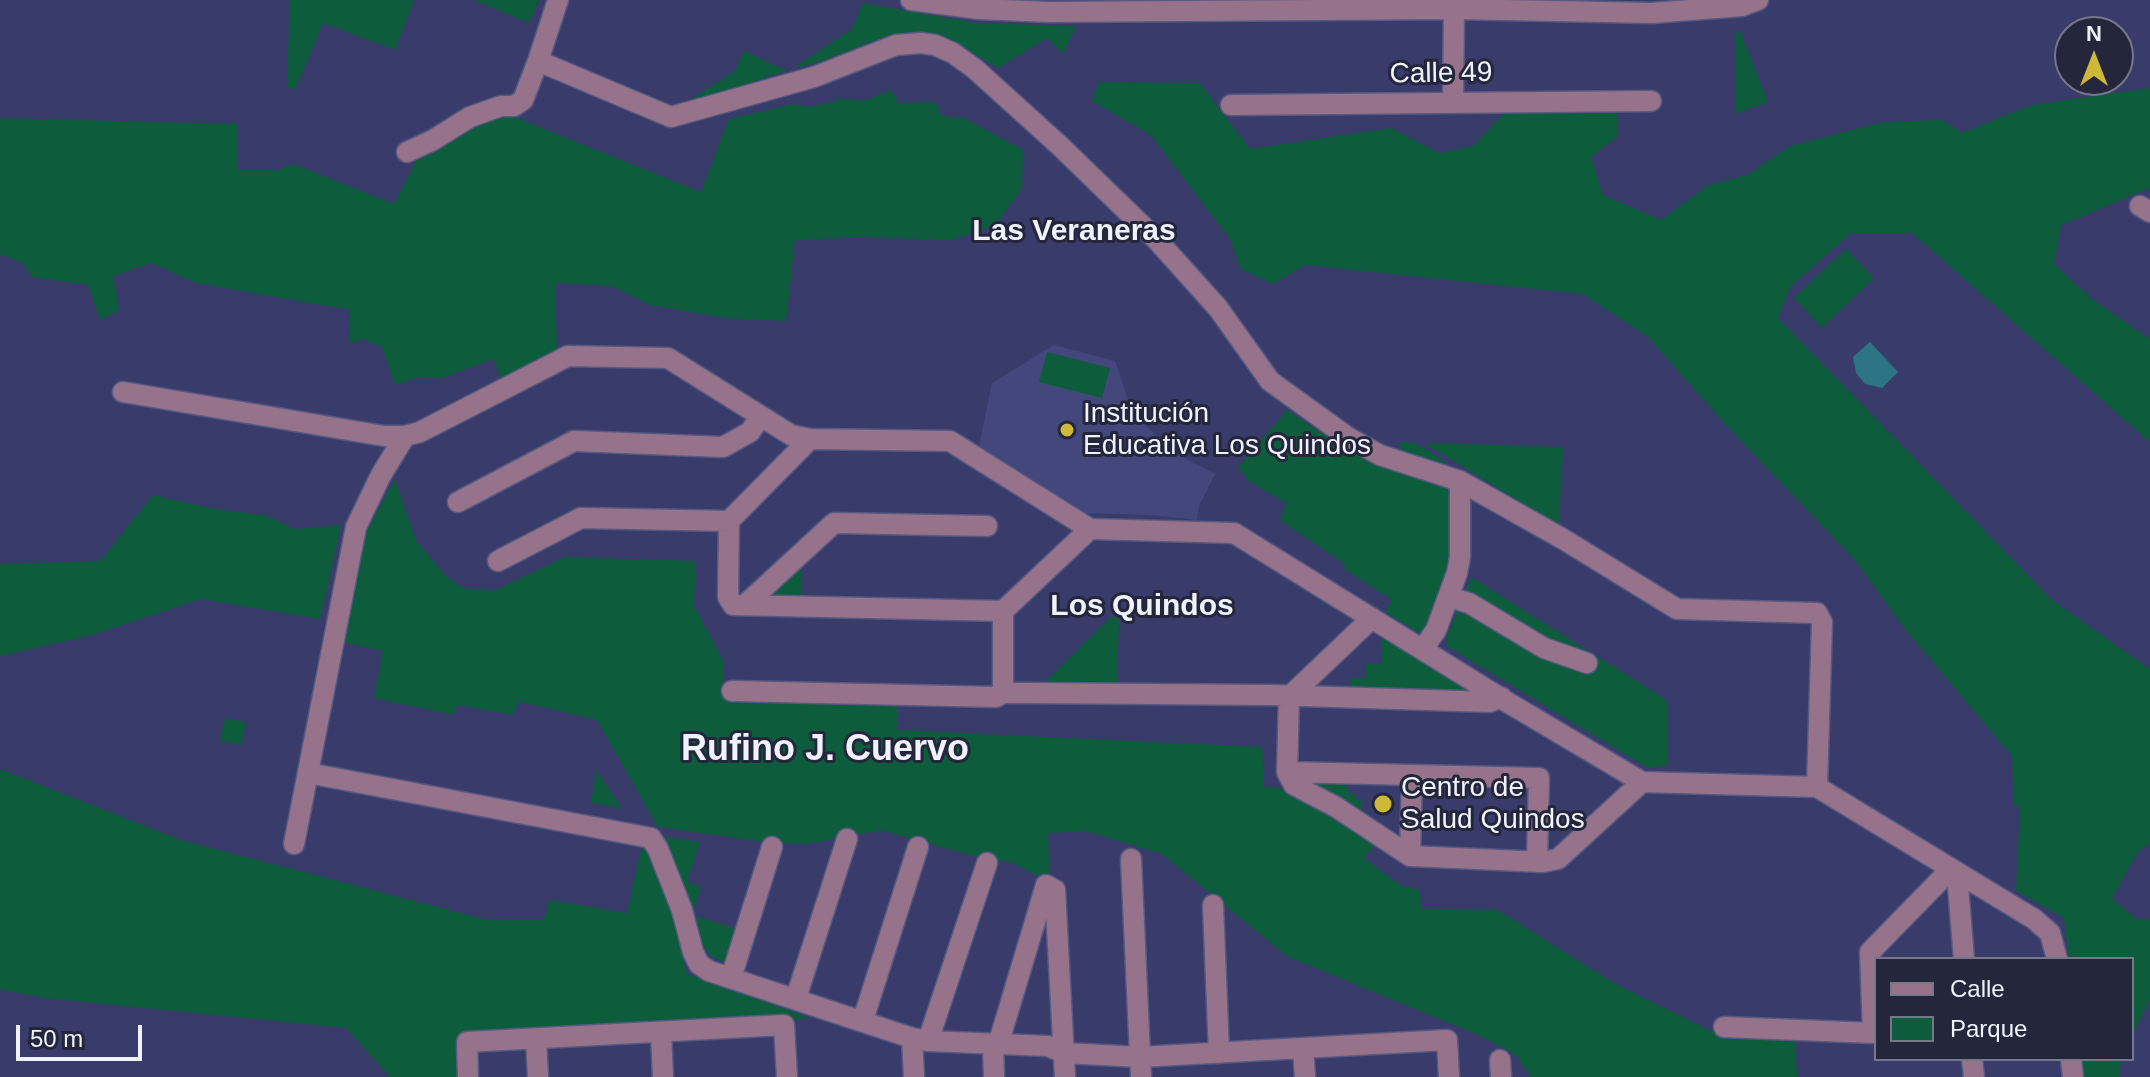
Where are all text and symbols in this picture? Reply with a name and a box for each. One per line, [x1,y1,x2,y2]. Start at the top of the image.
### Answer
north arrow [2054,16,2134,96]
text: N [2086,21,2102,46]
street label: Calle 49 [1389,56,1493,92]
district label: Las Veraneras [972,214,1176,250]
place label: Institución Educativa Los Quindos [1083,397,1371,463]
marker: Institución Educativa Los Quindos [1058,421,1076,439]
district label: Los Quindos [1050,589,1234,625]
district label: Rufino J. Cuervo [681,728,969,772]
place label: Centro de Salud Quindos [1401,771,1585,837]
marker: Centro de Salud Quindos [1372,793,1394,815]
legend [1874,957,2134,1061]
text: Calle [1950,975,2005,1002]
scale bar [20,1009,146,1059]
text: Parque [1950,1015,2027,1042]
text: 50 m [30,1025,83,1052]

